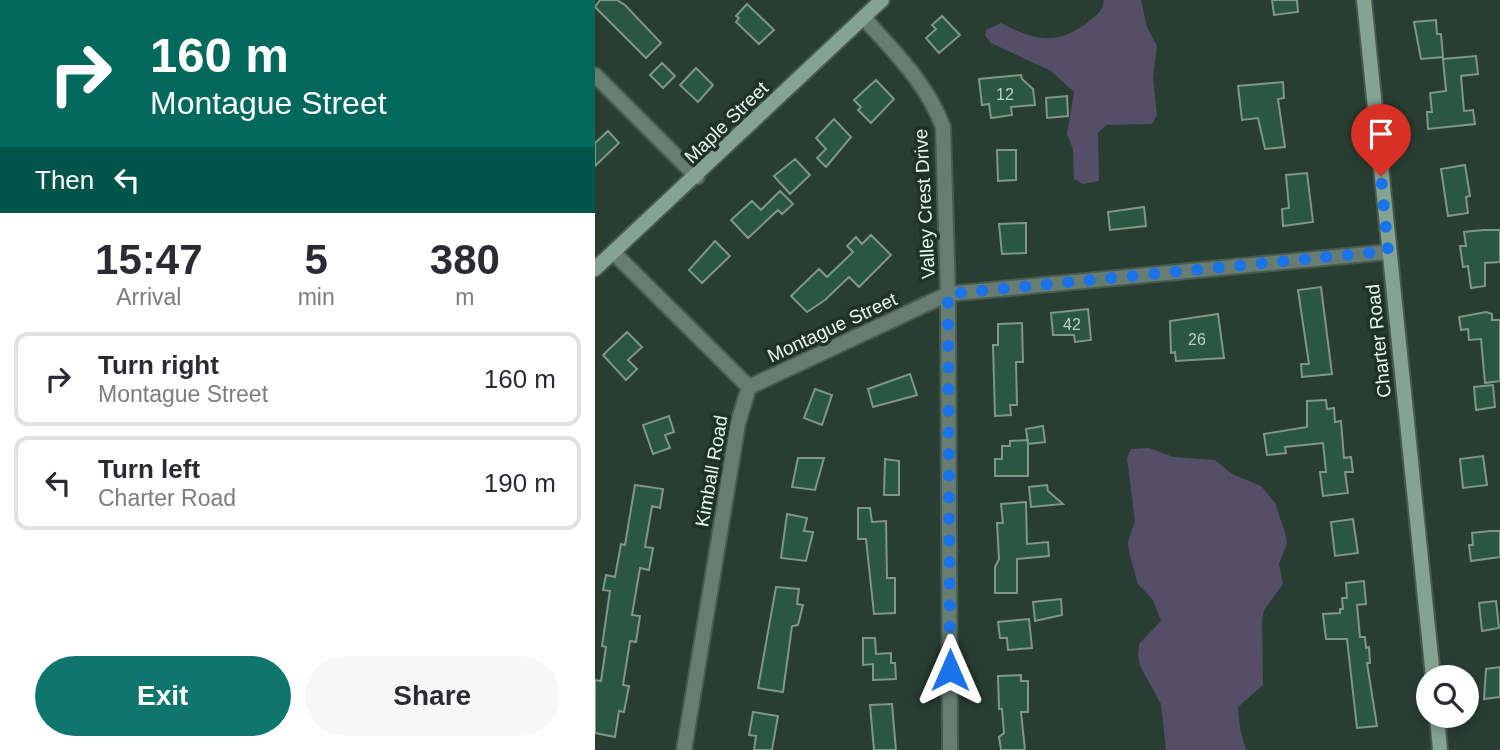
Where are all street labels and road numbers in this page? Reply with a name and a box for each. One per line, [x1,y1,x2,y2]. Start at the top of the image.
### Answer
street label: Maple Street [680,77,773,167]
street label: Valley Crest Drive [910,128,939,280]
street label: Charter Road [1362,283,1395,399]
street label: Montague Street [764,288,901,367]
street label: Kimball Road [691,414,732,529]

